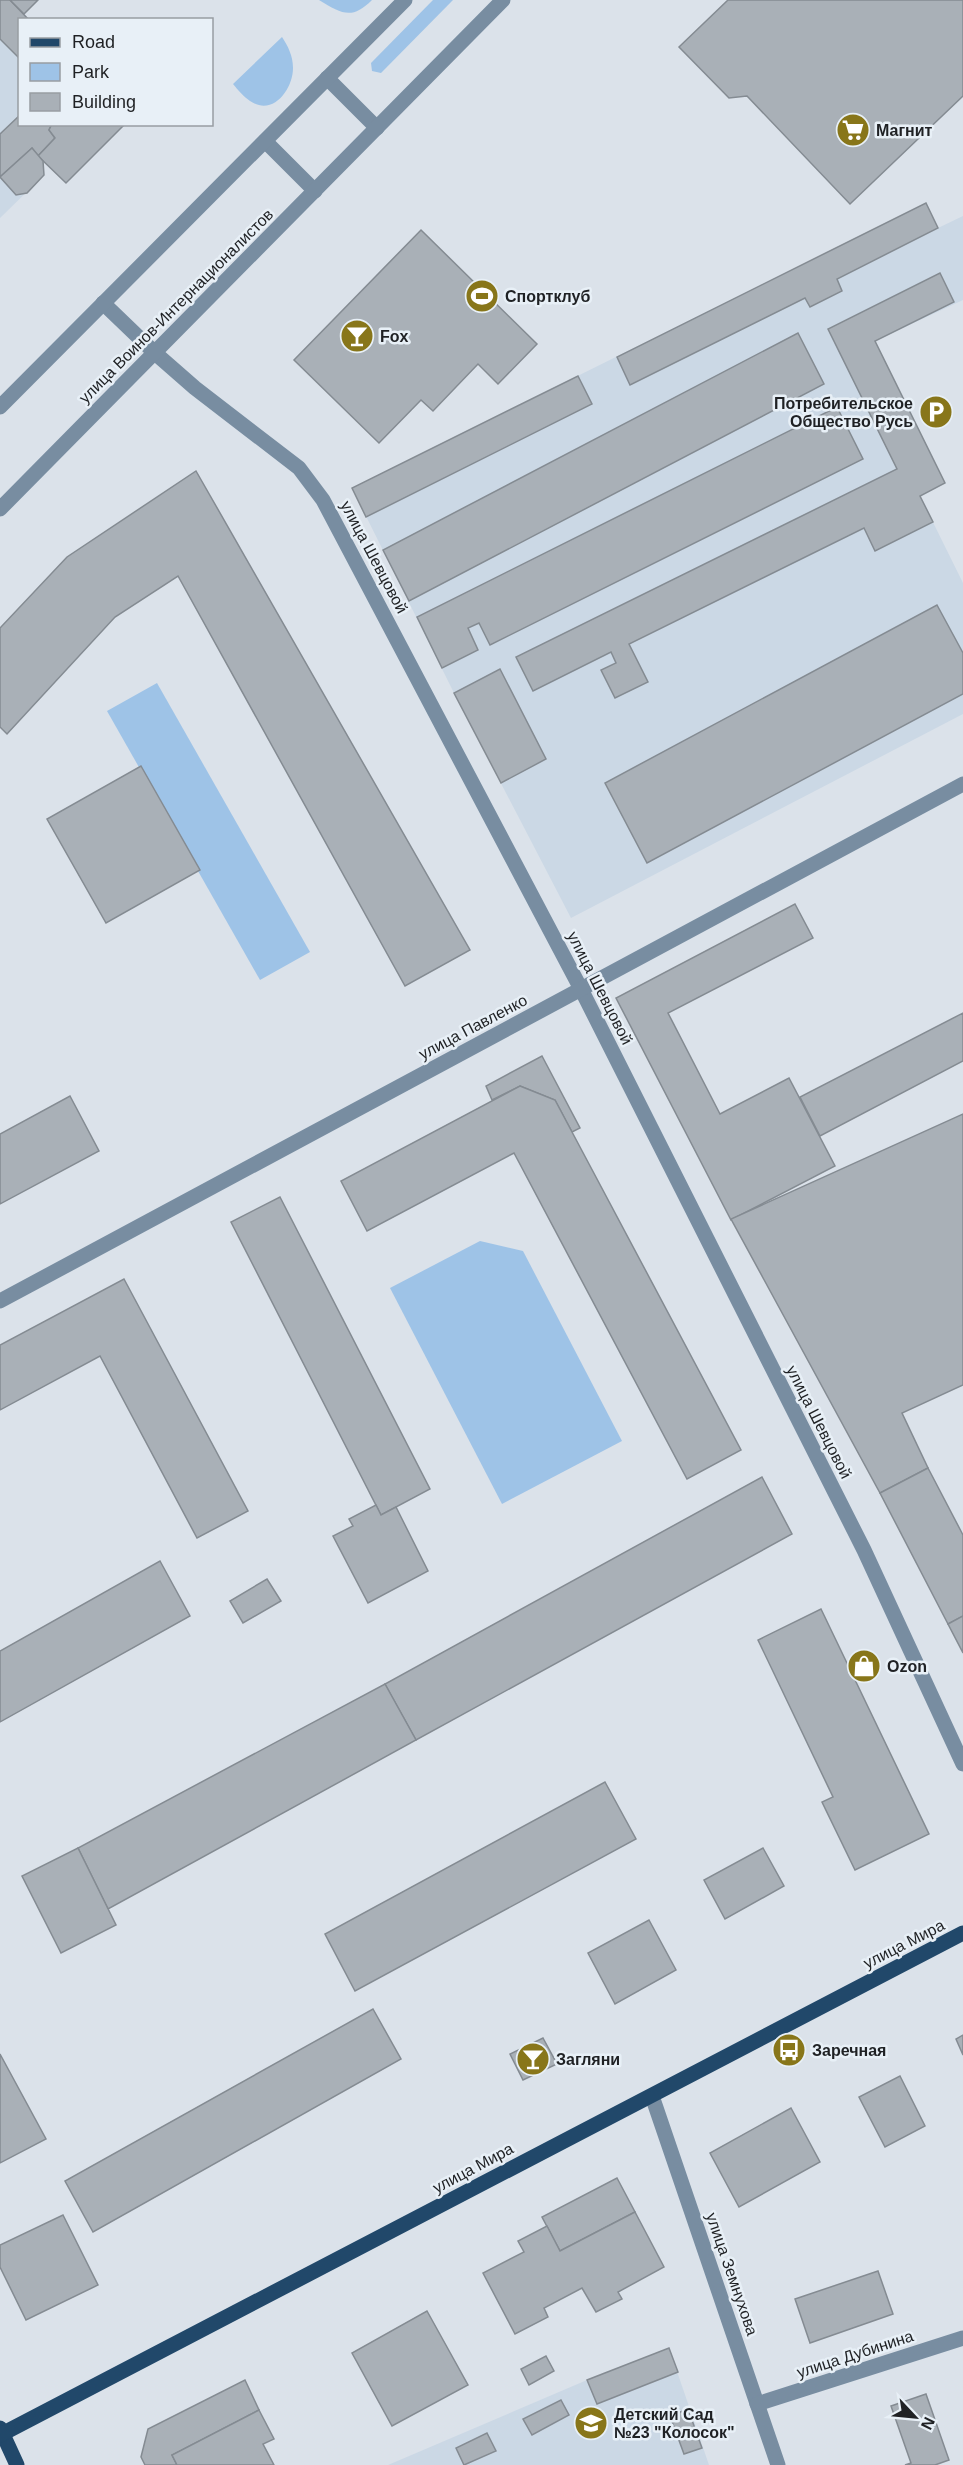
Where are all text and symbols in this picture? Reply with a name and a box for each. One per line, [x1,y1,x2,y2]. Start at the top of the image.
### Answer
legend [18,18,213,126]
text: Road [72,32,115,52]
text: Park [72,62,110,82]
text: Building [72,92,136,112]
supermarket icon: Магнит [835,112,871,148]
place label: Магнит [876,122,933,139]
street label: улица Воинов-Интернационалистов [76,206,276,406]
sports icon: Спортклуб [464,278,500,314]
place label: Спортклуб [505,288,590,305]
bar icon: Fox [339,318,375,354]
place label: Fox [380,328,409,345]
parking icon: Потребительское Общество Русь [918,394,954,430]
place label: Потребительское Общество Русь [774,395,913,430]
street label: улица Шевцовой [337,498,411,616]
street label: улица Шевцовой [564,929,636,1047]
street label: улица Павленко [416,991,530,1063]
street label: улица Шевцовой [783,1363,855,1481]
shop icon: Ozon [846,1648,882,1684]
place label: Ozon [887,1658,927,1675]
street label: улица Мира [861,1916,947,1972]
bus stop icon: Заречная [771,2032,807,2068]
bar icon: Загляни [515,2041,551,2077]
place label: Заречная [812,2042,886,2059]
place label: Загляни [556,2051,620,2068]
street label: улица Мира [430,2140,516,2196]
street label: улица Земнухова [703,2210,761,2338]
street label: улица Дубинина [795,2327,915,2381]
north arrow [885,2387,945,2447]
school or university icon: Детский Сад №23 "Колосок" [573,2405,609,2441]
place label: Детский Сад №23 "Колосок" [614,2406,735,2441]
text: N [918,2414,938,2432]

